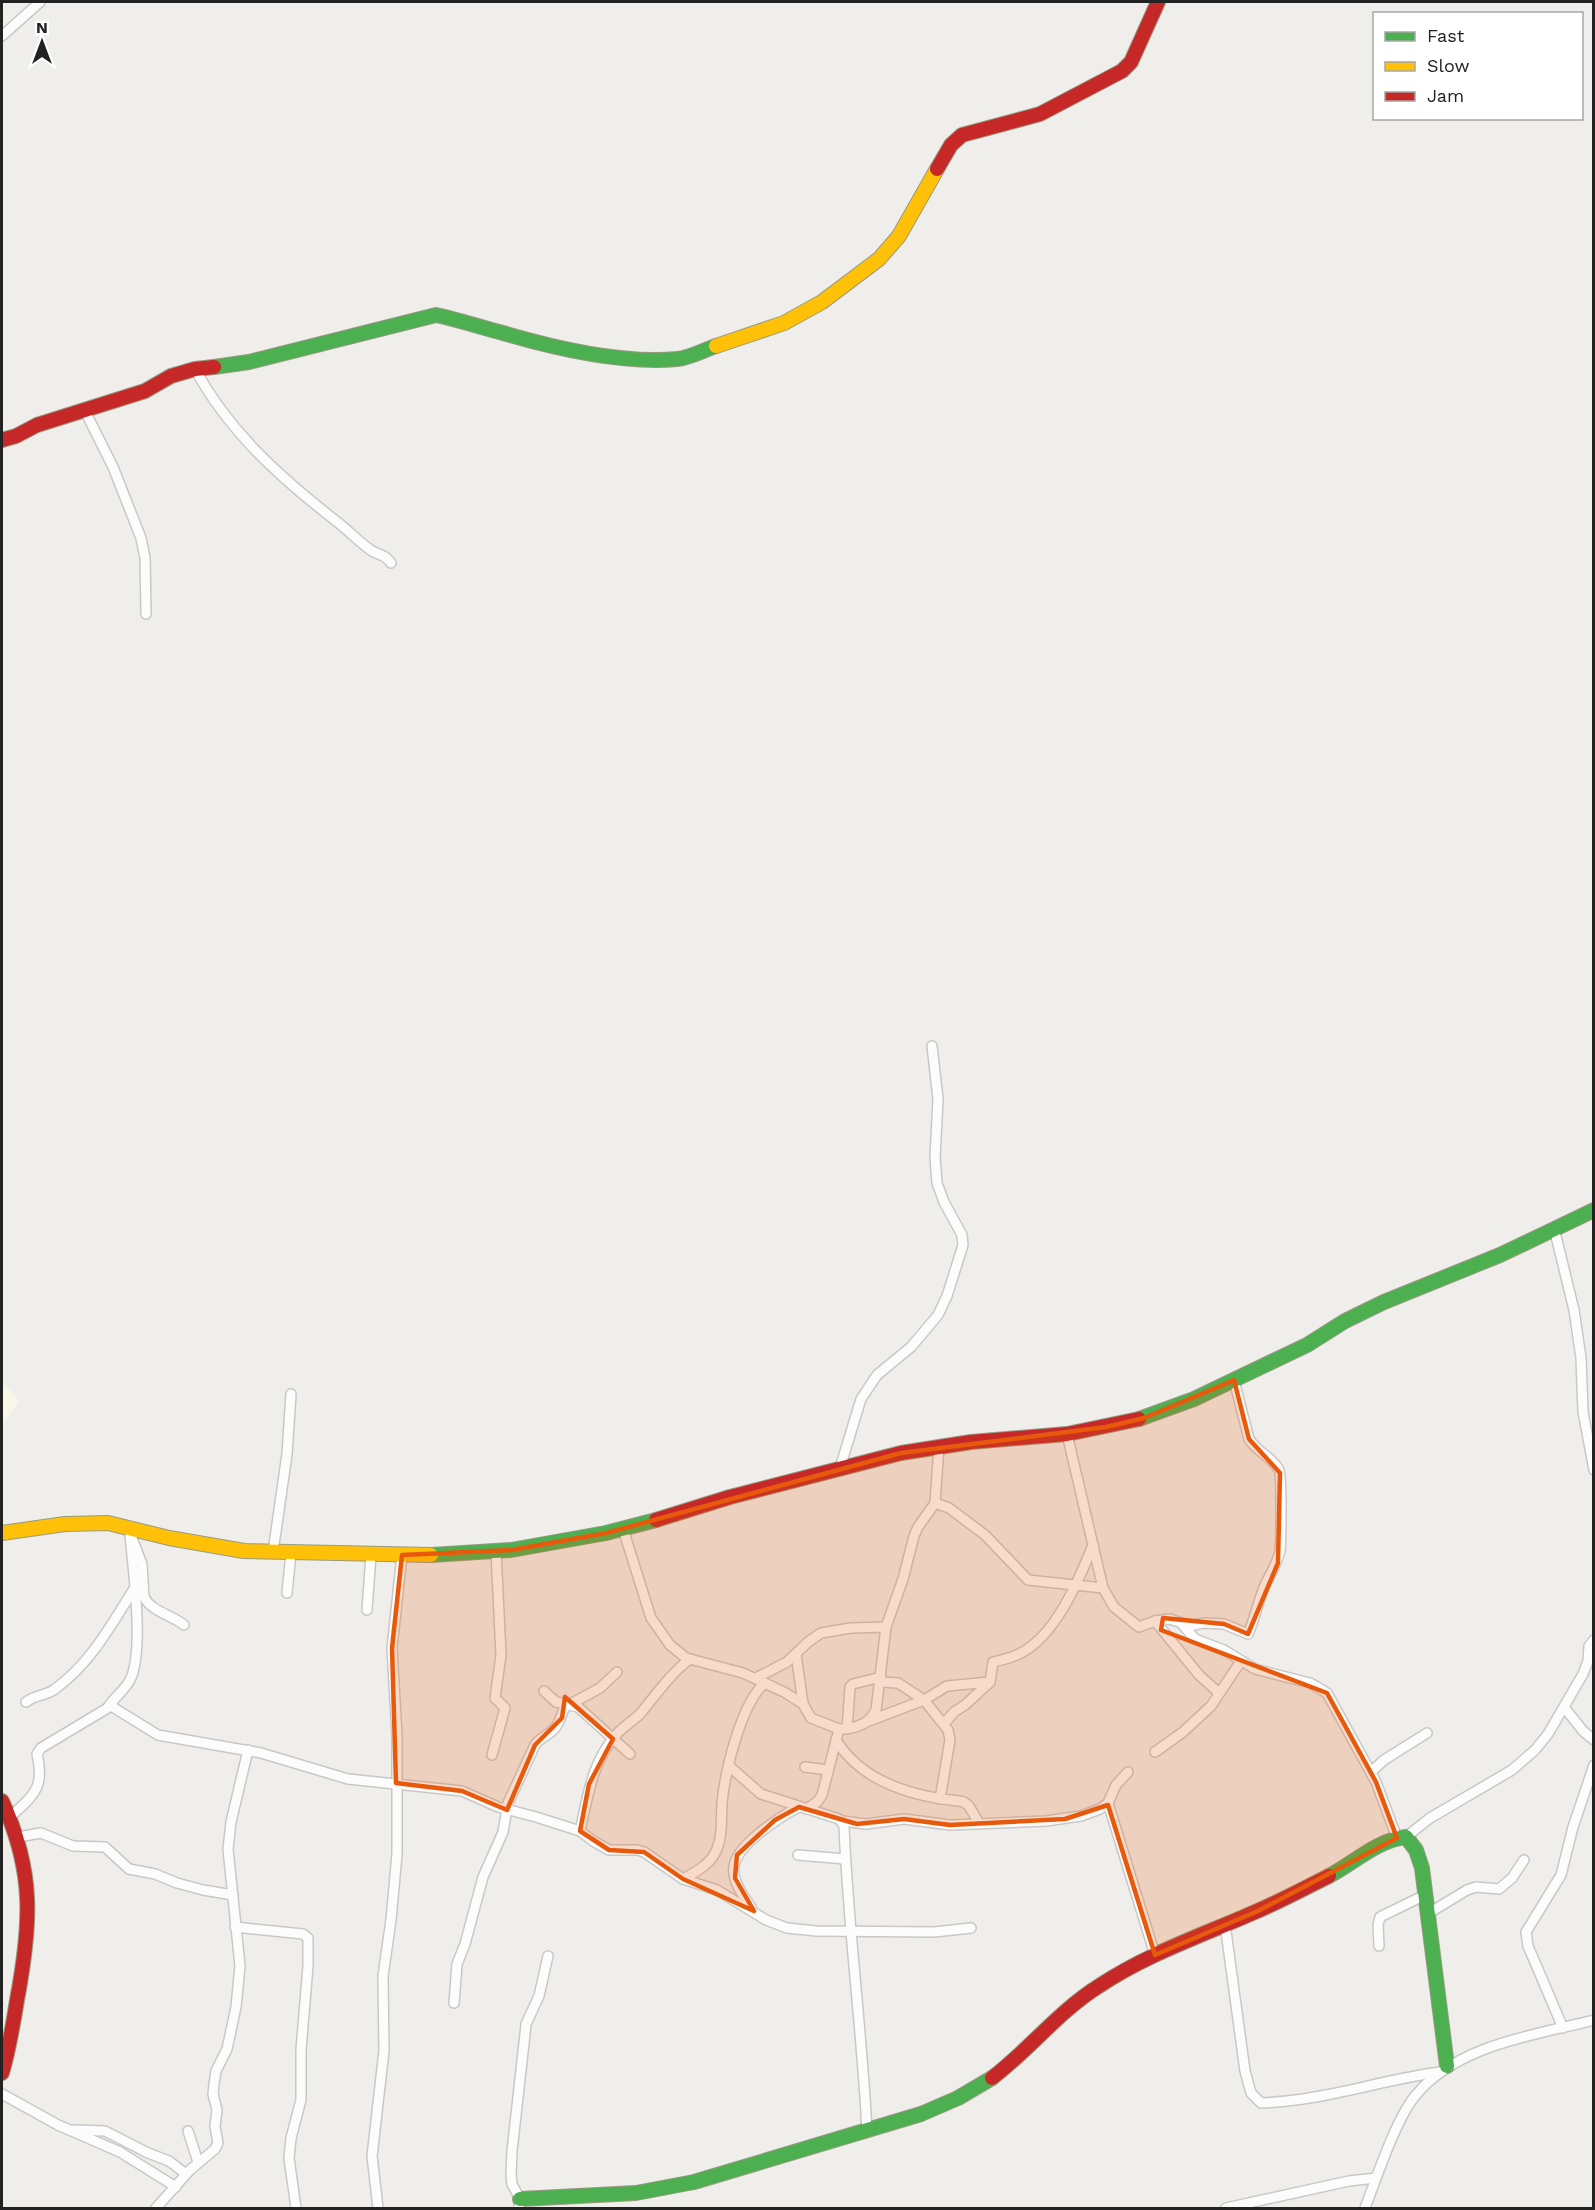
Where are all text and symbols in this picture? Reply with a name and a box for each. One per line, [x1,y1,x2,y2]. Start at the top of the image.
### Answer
north arrow [12,12,72,72]
legend [1373,12,1583,120]
text: N [36,18,48,37]
text: Fast [1427,25,1465,46]
text: Slow [1427,55,1470,76]
text: Jam [1427,85,1464,106]

